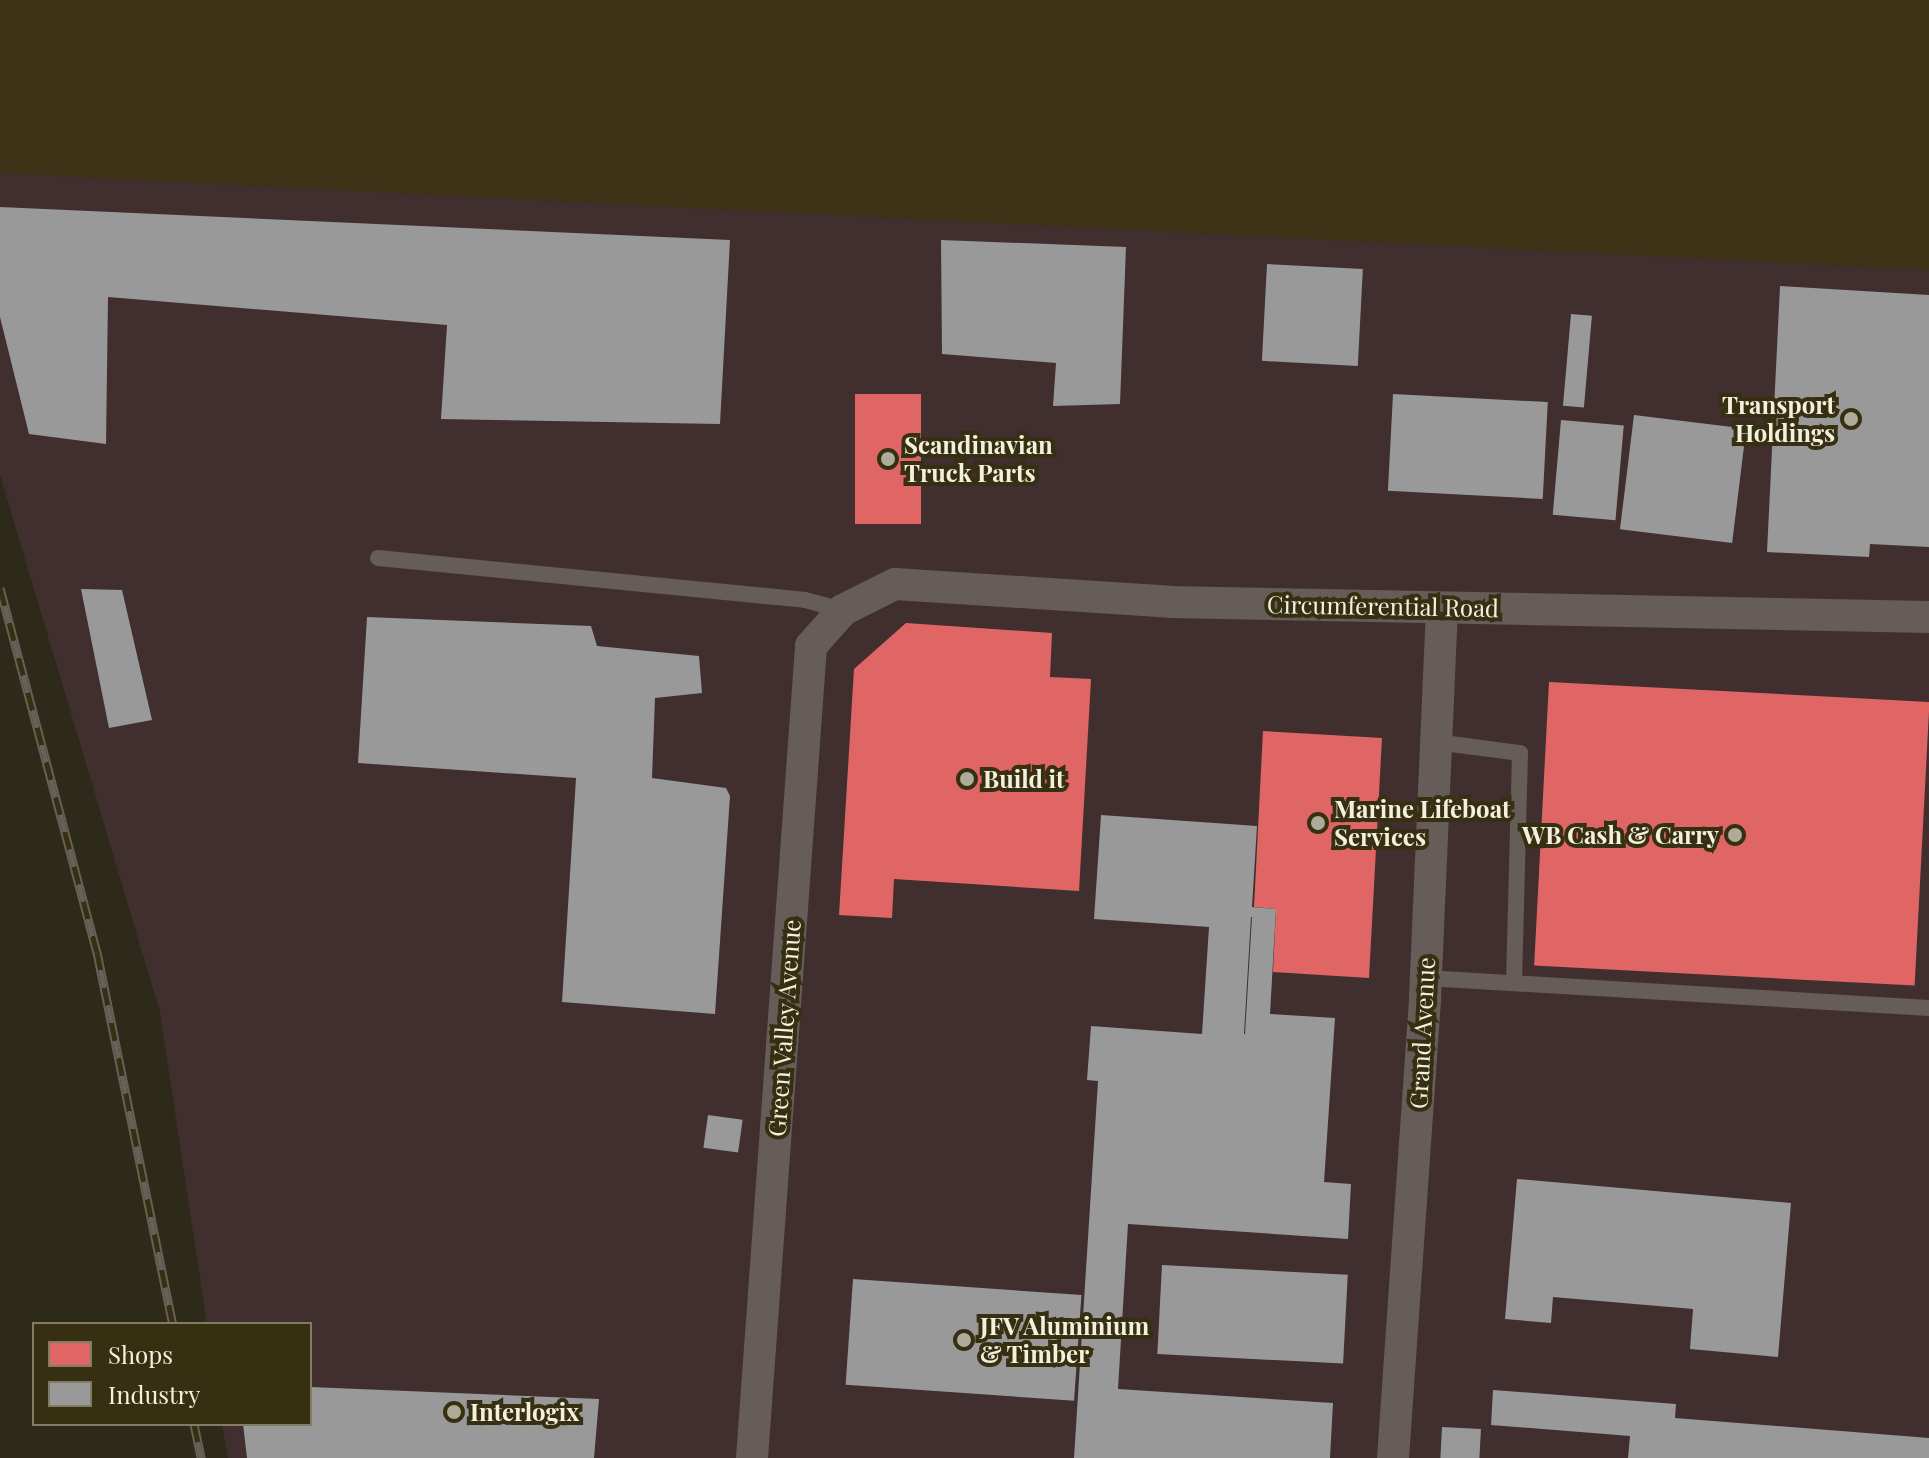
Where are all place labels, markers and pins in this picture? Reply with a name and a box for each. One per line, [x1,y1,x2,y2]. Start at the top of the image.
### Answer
place label: Transport Holdings [1722,391,1835,447]
marker: Transport Holdings [1842,410,1860,428]
place label: Scandinavian Truck Parts [904,431,1053,487]
marker: Scandinavian Truck Parts [879,450,897,468]
place label: Build it [983,765,1064,793]
marker: Build it [958,770,976,788]
place label: Marine Lifeboat Services [1334,795,1511,851]
marker: Marine Lifeboat Services [1309,814,1327,832]
place label: WB Cash & Carry [1522,821,1719,849]
marker: WB Cash & Carry [1726,826,1744,844]
place label: JFV Aluminium & Timber [980,1312,1150,1368]
marker: JFV Aluminium & Timber [955,1331,973,1349]
place label: Interlogix [470,1398,579,1426]
marker: Interlogix [445,1403,463,1421]

